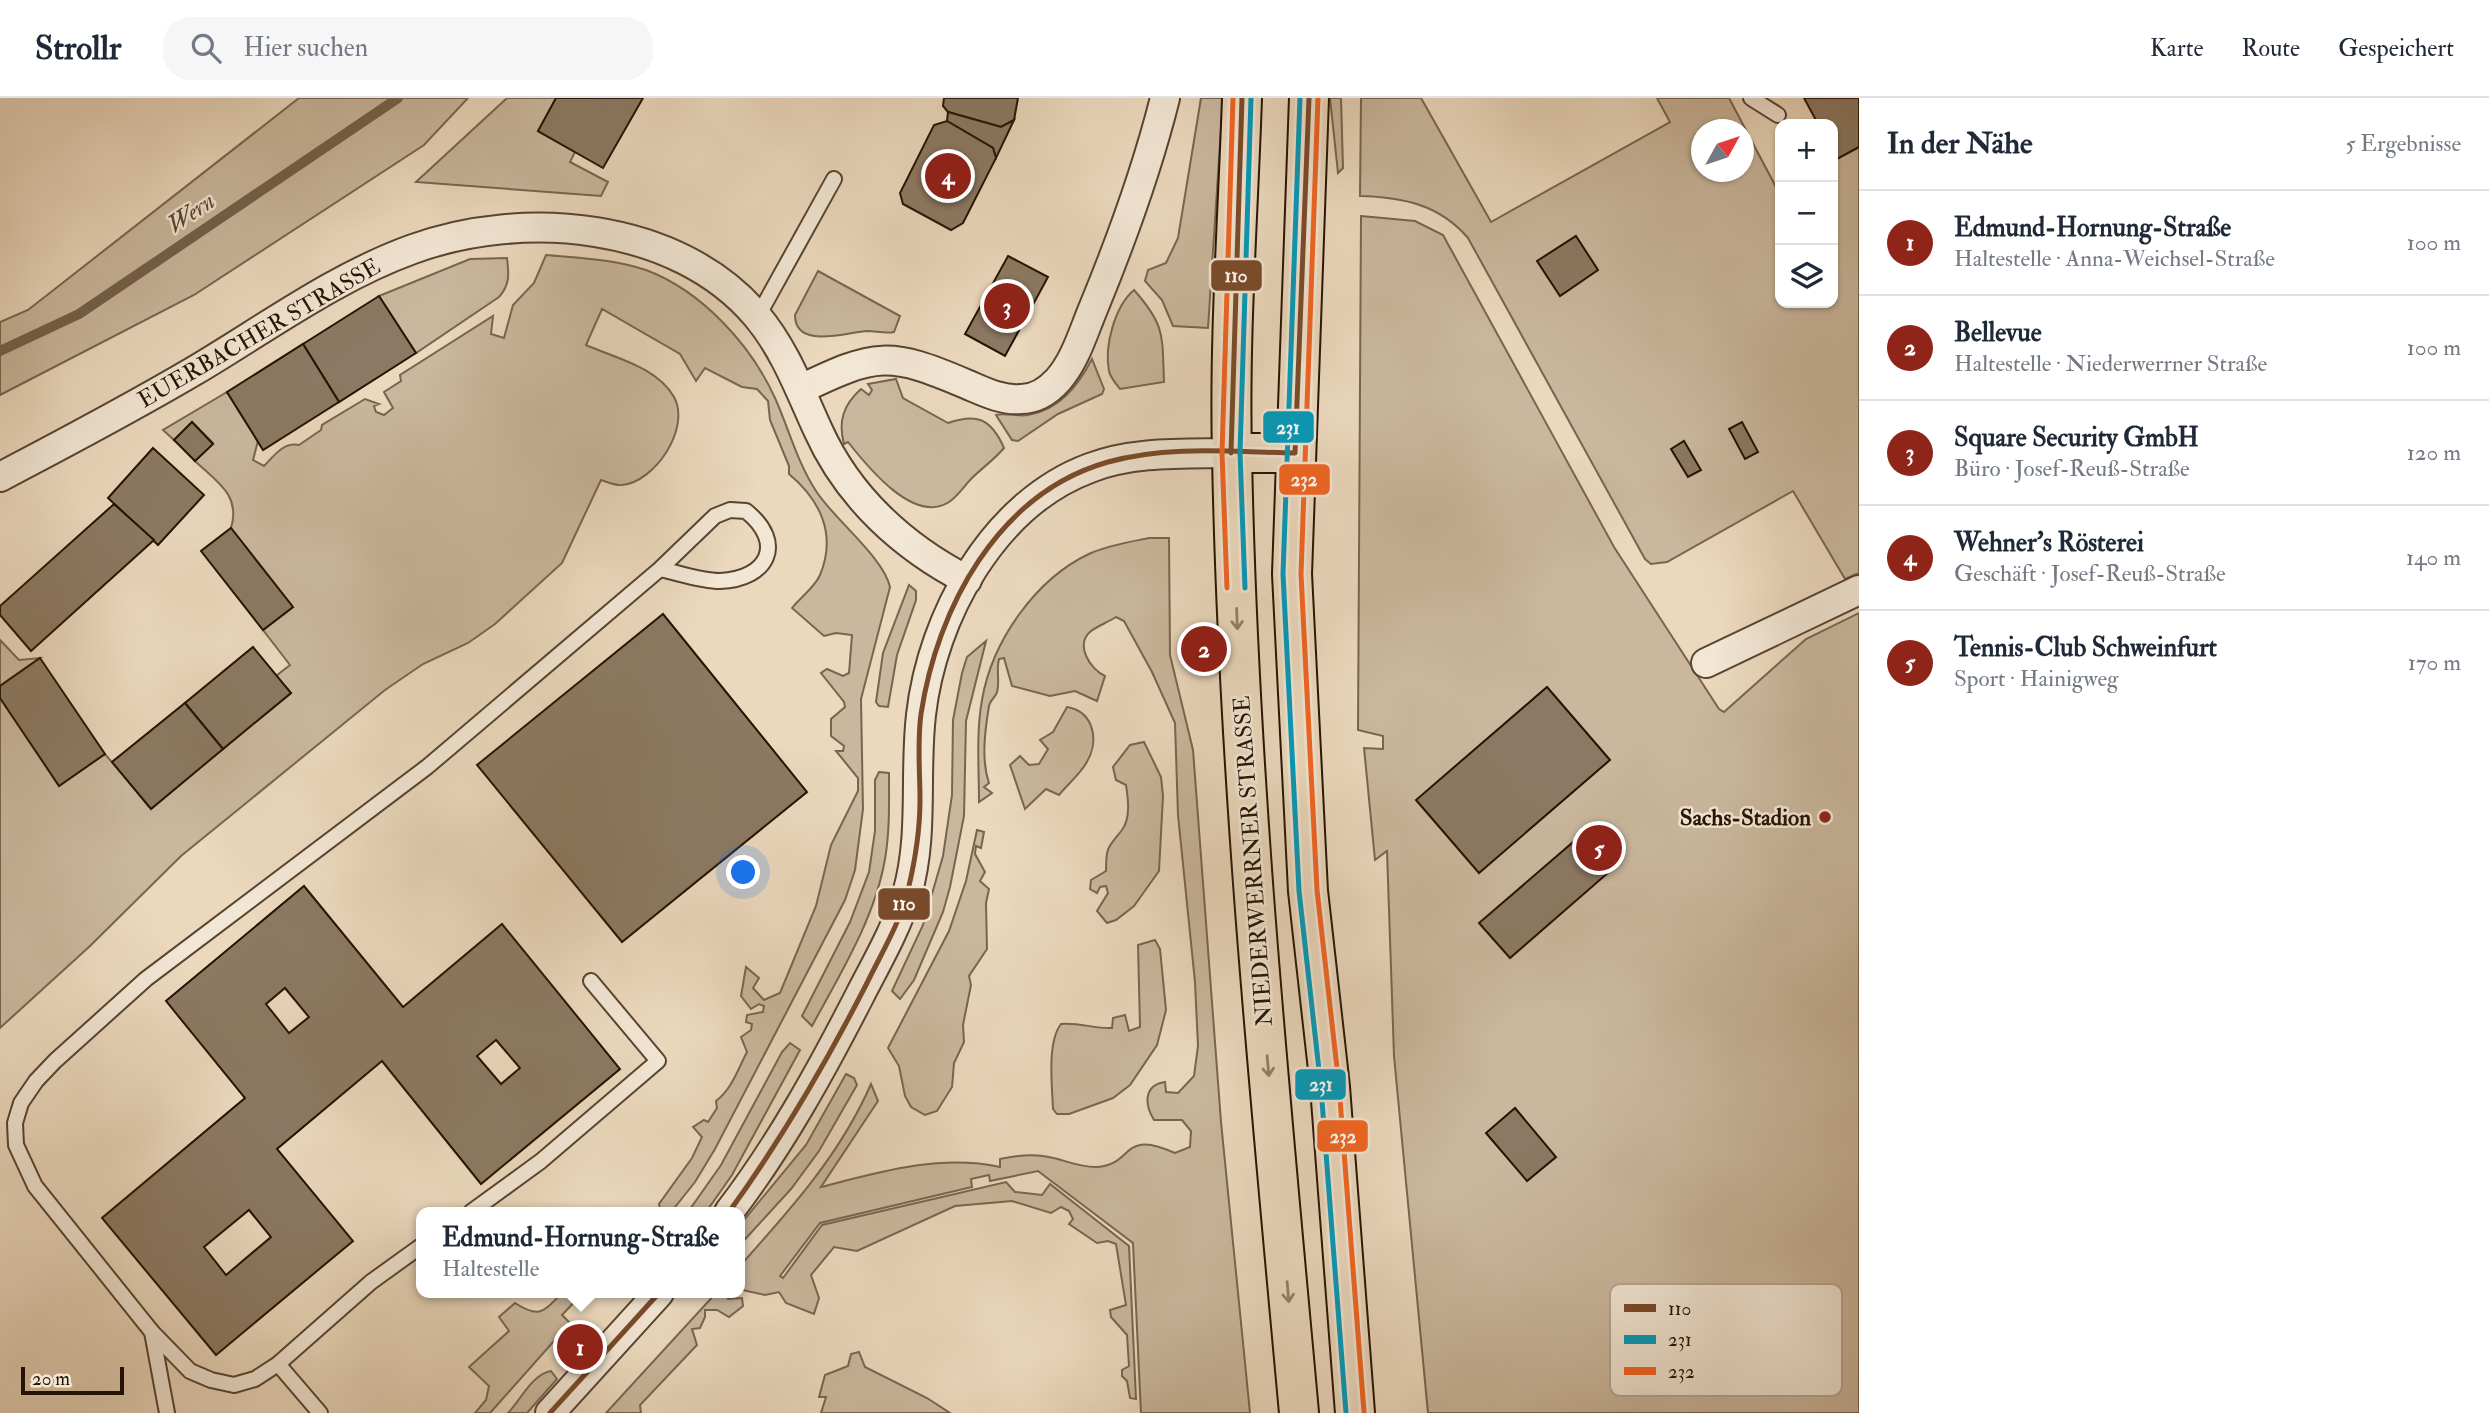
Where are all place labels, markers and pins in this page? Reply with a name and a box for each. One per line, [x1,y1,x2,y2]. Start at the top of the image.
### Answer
pin: 4 [925,150,971,202]
pin: 3 [984,280,1030,332]
pin: 2 [1181,623,1227,675]
place label: Sachs-Stadion [1680,803,1811,832]
marker: Sachs-Stadion [1817,809,1833,825]
pin: 5 [1576,822,1622,874]
pin: 1 [557,1321,603,1373]

